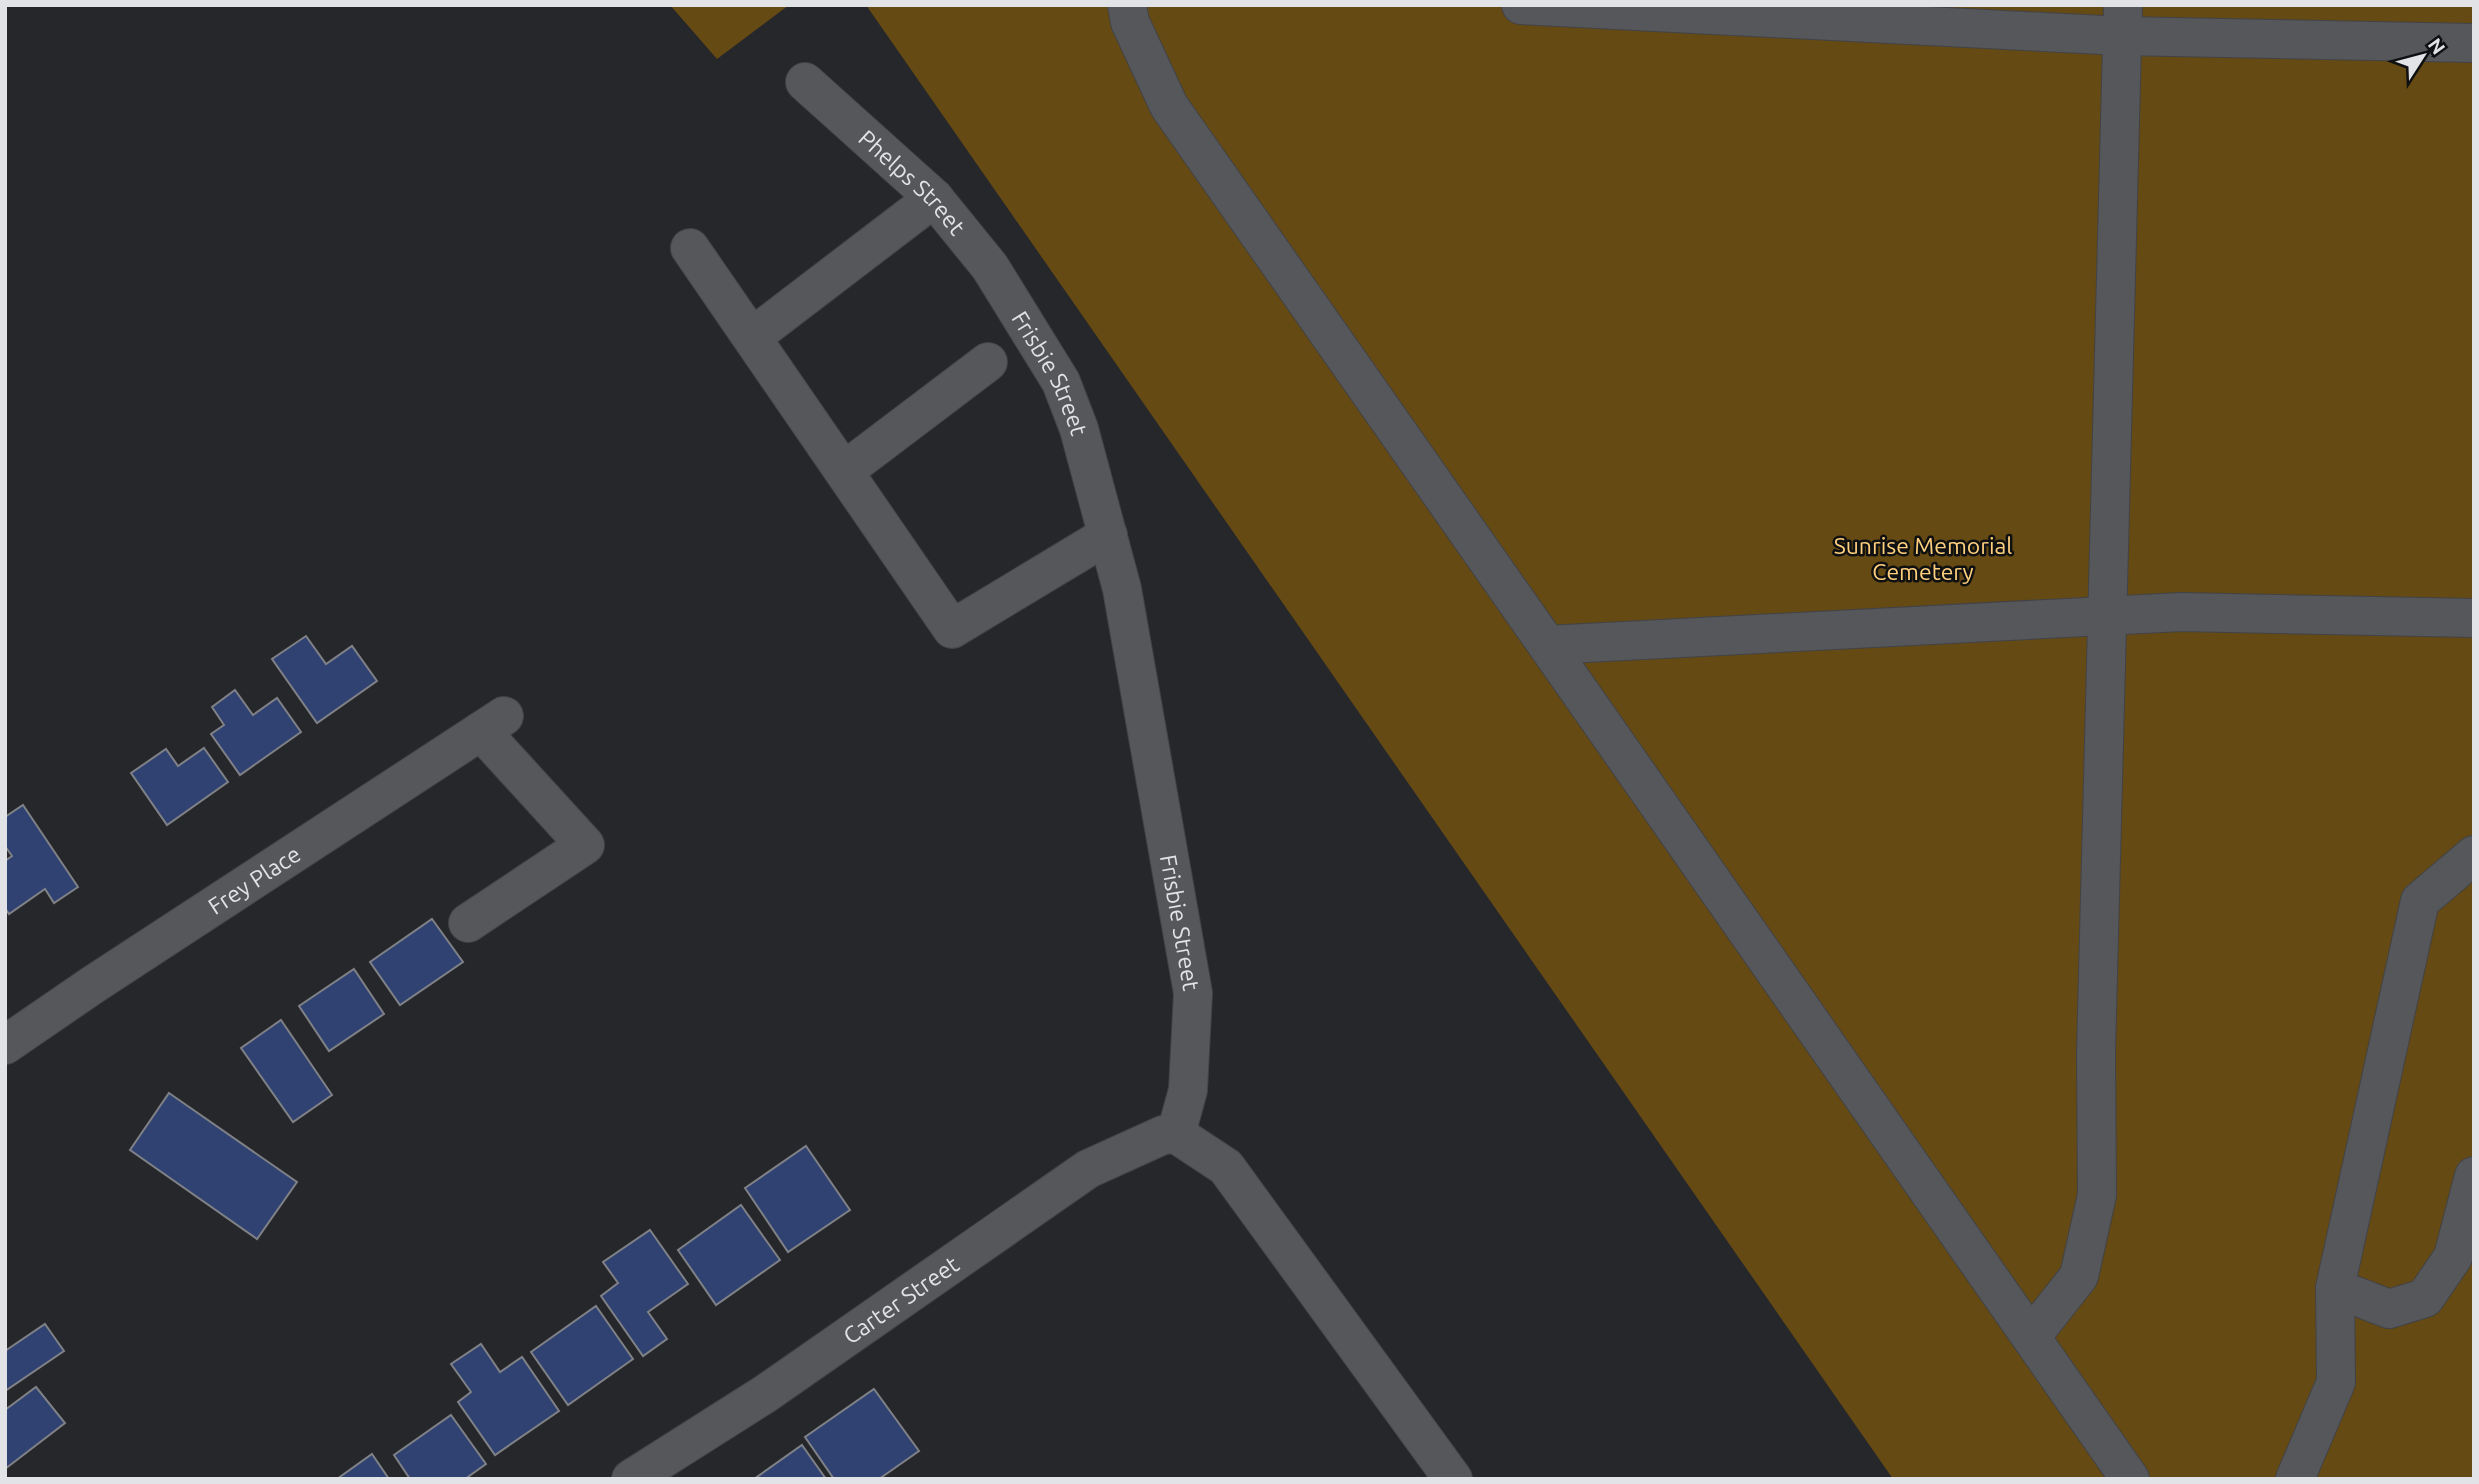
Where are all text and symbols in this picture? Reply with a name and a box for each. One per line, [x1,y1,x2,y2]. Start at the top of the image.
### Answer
north arrow [2388,21,2458,91]
text: N [2424,34,2450,58]
street label: Phelps Street [854,125,971,239]
street label: Frisbie Street [1008,306,1093,438]
park label: Sunrise Memorial Cemetery [1834,533,2012,584]
street label: Frey Place [203,840,305,918]
street label: Frisbie Street [1156,853,1205,992]
street label: Carter Street [838,1251,963,1348]

